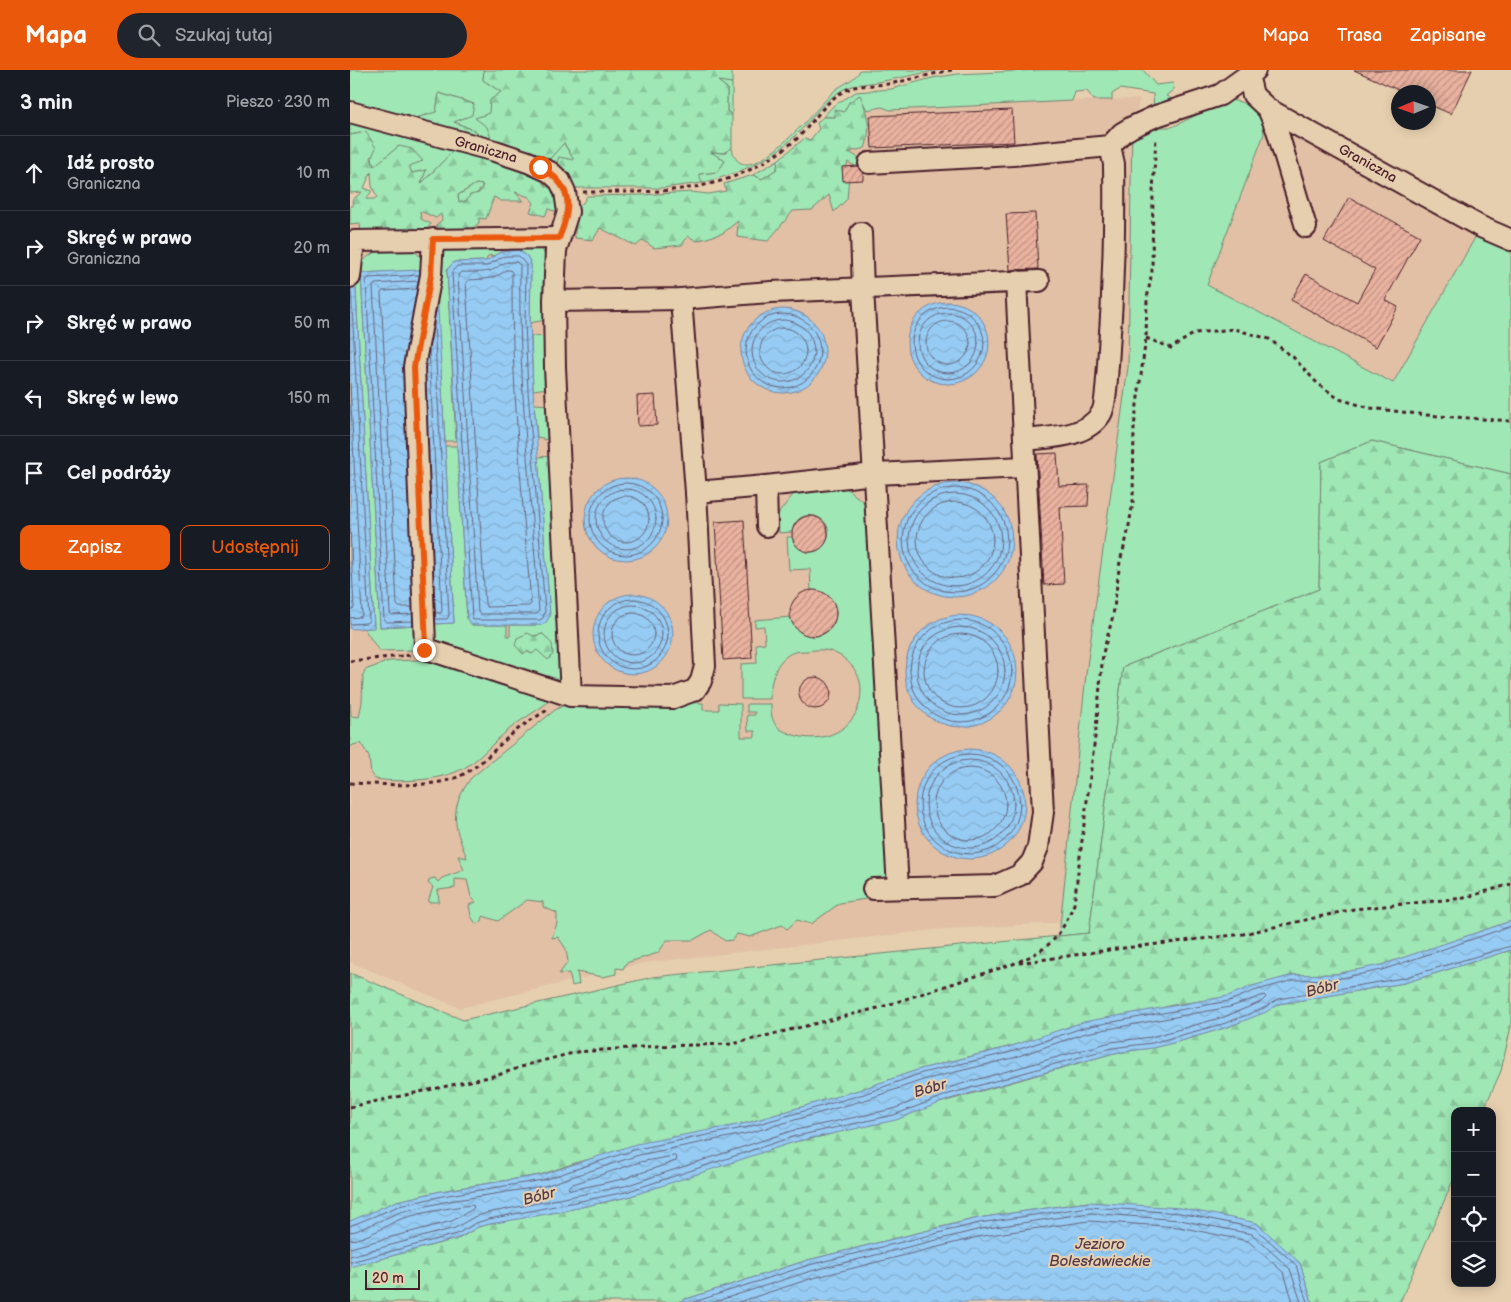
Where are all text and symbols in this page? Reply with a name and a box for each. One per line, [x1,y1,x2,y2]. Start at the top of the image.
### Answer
search box [117,13,467,58]
text: Mapa [25,21,87,50]
icon: search [135,21,163,49]
text: Szukaj tutaj [175,24,272,47]
text: Mapa [1262,25,1309,46]
text: Trasa [1337,25,1382,46]
text: Zapisane [1410,25,1486,46]
north arrow [1391,85,1436,130]
text: 3 min [20,90,73,115]
text: Pieszo · 230 m [226,93,330,112]
street label: Graniczna [453,132,519,167]
street label: Graniczna [1335,140,1400,186]
text: Idź prosto [67,152,155,175]
route start [529,156,552,179]
icon: ahead [20,159,48,187]
text: 10 m [297,164,330,183]
text: Graniczna [67,175,141,194]
text: Skręć w prawo [67,227,192,250]
icon: right [20,234,48,262]
text: 20 m [294,239,330,258]
text: Graniczna [67,250,141,269]
icon: right [20,309,48,337]
text: Skręć w prawo [67,312,192,335]
text: 50 m [294,314,330,333]
icon: left [20,384,48,412]
text: Skręć w lewo [67,387,179,410]
text: 150 m [288,389,330,408]
icon: arrive [20,459,48,487]
text: Cel podróży [67,462,171,485]
button: Zapisz [20,525,170,570]
button: Udostępnij [180,525,330,570]
route end [413,639,436,662]
water label: Bóbr [1304,975,1342,1002]
water label: Bóbr [912,1074,950,1102]
map controls [1451,1107,1496,1287]
button: + [1451,1107,1496,1152]
button: − [1451,1152,1496,1197]
water label: Bóbr [521,1183,559,1210]
button: locate [1451,1197,1496,1242]
water label: Jezioro Bolesławieckie [1049,1235,1151,1271]
button: layers [1451,1242,1496,1287]
scale bar [365,1267,420,1290]
text: 20 m [372,1270,404,1287]

